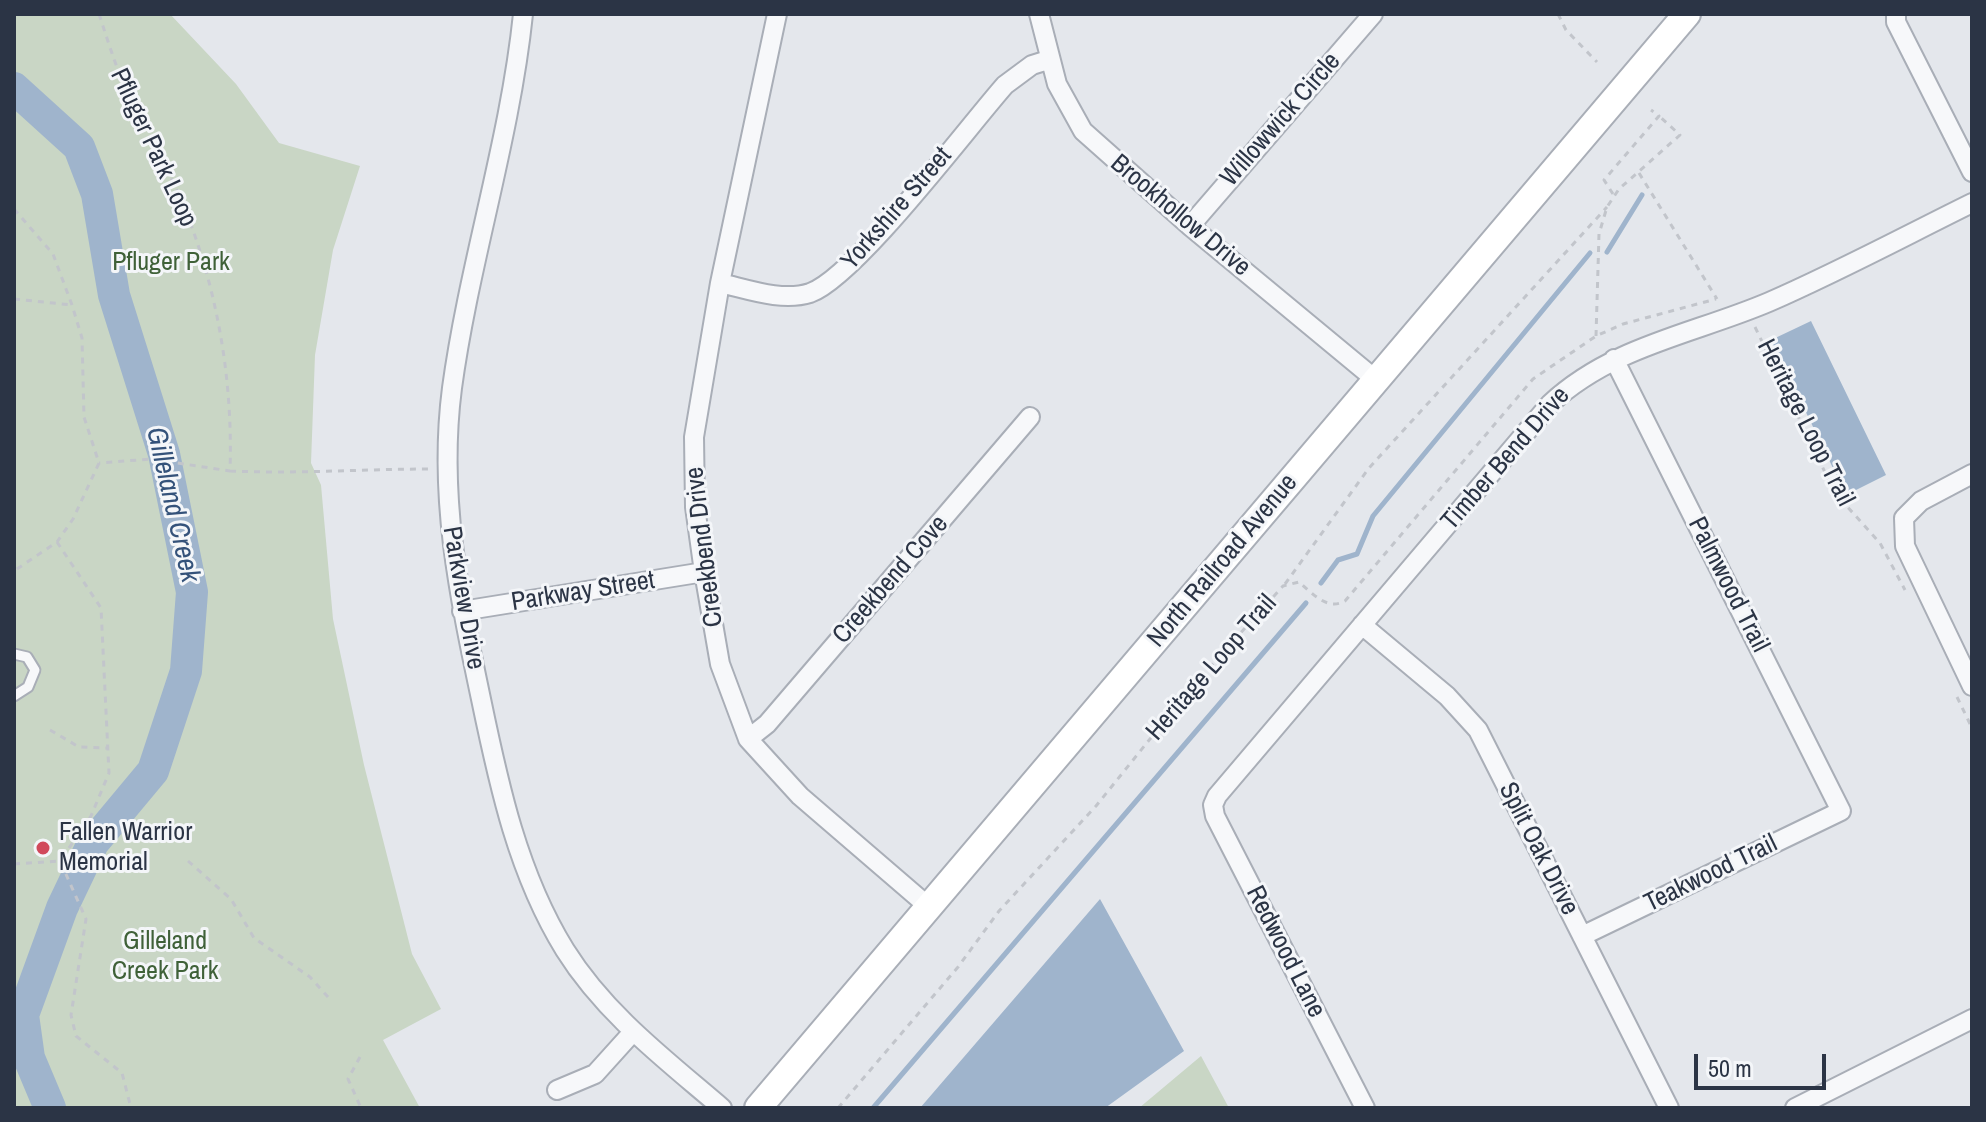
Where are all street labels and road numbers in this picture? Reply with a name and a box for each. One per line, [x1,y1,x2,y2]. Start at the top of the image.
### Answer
street label: Willowwick Circle [1214,47,1348,193]
street label: Pfluger Park Loop [103,64,203,232]
street label: Yorkshire Street [835,141,959,277]
street label: Brookhollow Drive [1104,148,1256,284]
street label: Heritage Loop Trail [1750,334,1860,512]
street label: Timber Bend Drive [1435,381,1577,537]
street label: Creekbend Drive [680,465,730,629]
street label: North Railroad Avenue [1141,468,1305,654]
street label: Creekbend Cove [827,509,955,651]
street label: Palmwood Trail [1681,512,1775,658]
street label: Parkview Drive [435,524,491,672]
street label: Parkway Street [509,565,657,619]
street label: Heritage Loop Trail [1140,589,1284,747]
street label: Split Oak Drive [1491,778,1585,920]
street label: Teakwood Trail [1640,828,1782,920]
street label: Redwood Lane [1239,881,1331,1023]

